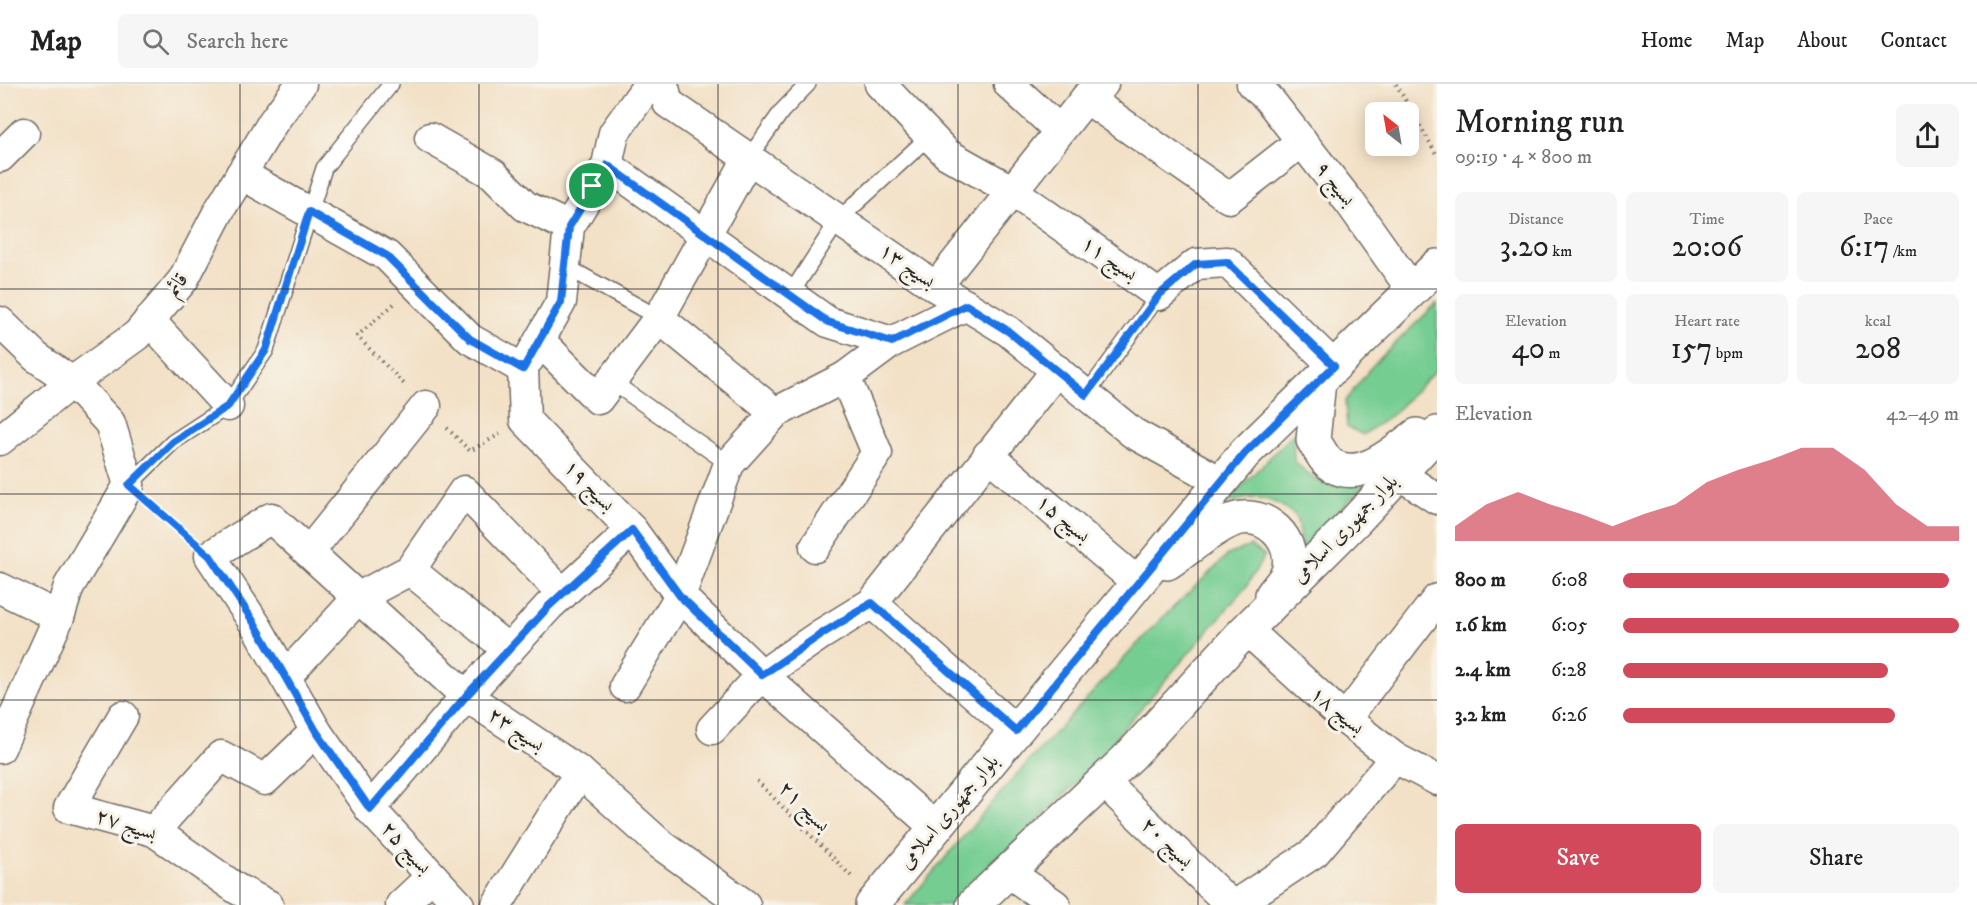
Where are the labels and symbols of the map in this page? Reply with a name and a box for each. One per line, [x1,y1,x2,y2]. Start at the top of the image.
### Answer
north arrow [1365,102,1419,156]
street label: بسیج ۹ [1305,156,1361,215]
pin [566,160,617,211]
street label: بسیج ۱۱ [1073,230,1142,292]
street label: بسیج ۱۳ [871,237,940,299]
street label: قائم [160,268,198,304]
street label: بسیج ۱۹ [554,454,620,521]
street label: بلوار جمهوری اسلامی [1286,469,1404,589]
street label: بسیج ۱۵ [1027,489,1096,553]
street label: بسیج ۱۸ [1301,681,1370,745]
street label: بسیج ۲۳ [480,702,550,763]
street label: بلوار جمهوری اسلامی [893,749,1005,875]
street label: بسیج ۲۱ [769,776,836,842]
street label: بسیج ۲۷ [91,803,160,852]
street label: بسیج ۲۰ [1132,812,1199,878]
street label: بسیج ۲۵ [372,816,437,884]

